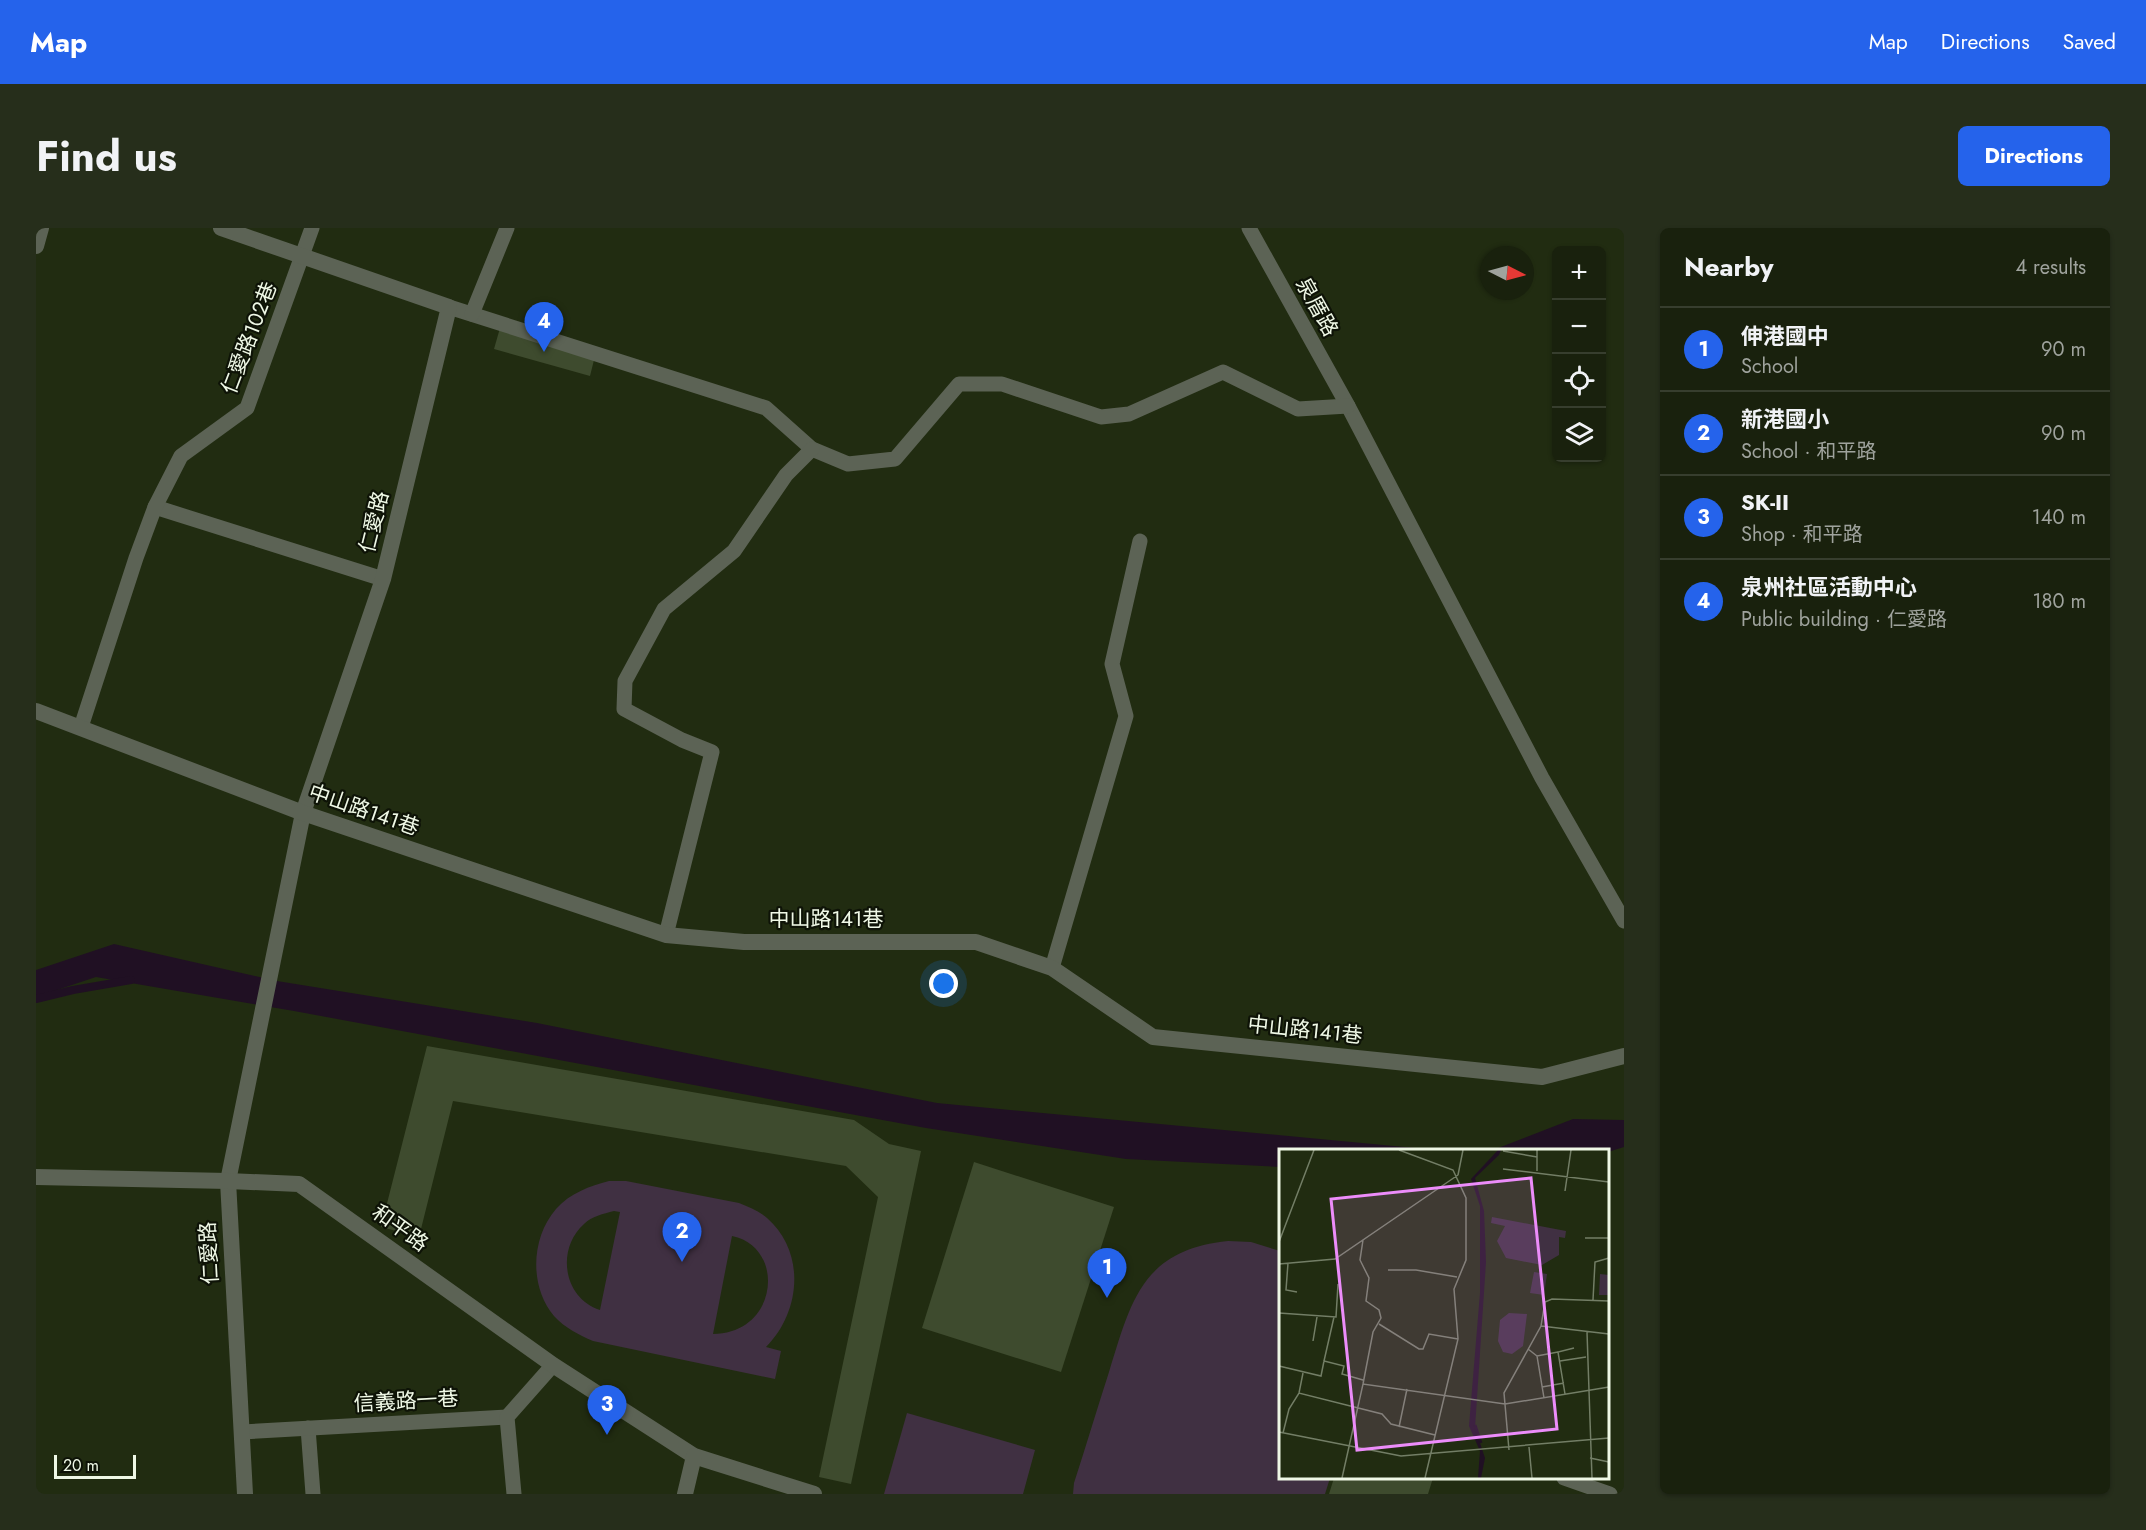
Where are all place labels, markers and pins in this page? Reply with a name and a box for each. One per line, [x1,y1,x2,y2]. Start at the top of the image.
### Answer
pin: 4 [524,302,564,352]
pin: 2 [662,1212,702,1262]
pin: 1 [1088,1248,1126,1298]
pin: 3 [588,1386,626,1435]

